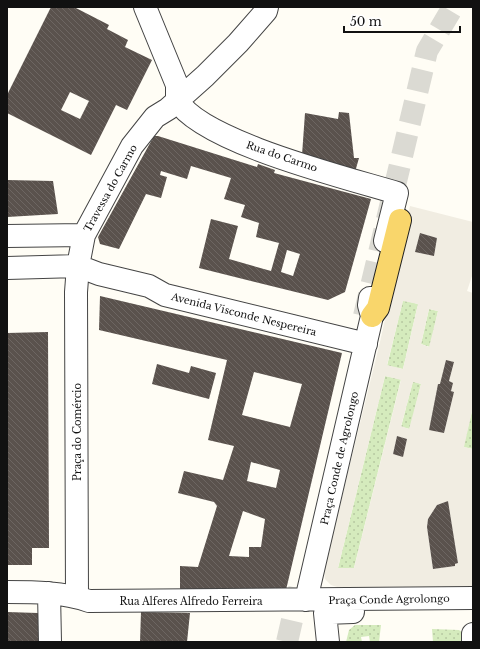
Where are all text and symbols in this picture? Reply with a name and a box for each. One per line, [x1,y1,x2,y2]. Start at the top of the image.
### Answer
scale bar [344,8,460,34]
text: 50 m [350,14,382,29]
street label: Rua do Carmo [244,138,320,175]
street label: Travessa do Carmo [81,142,140,234]
street label: Avenida Visconde Nespereira [169,290,318,339]
street label: Praça do Comércio [71,383,84,481]
street label: Praça Conde de Agrolongo [318,390,361,526]
street label: Praça Conde Agrolongo [328,592,450,607]
street label: Rua Alferes Alfredo Ferreira [119,595,263,608]

